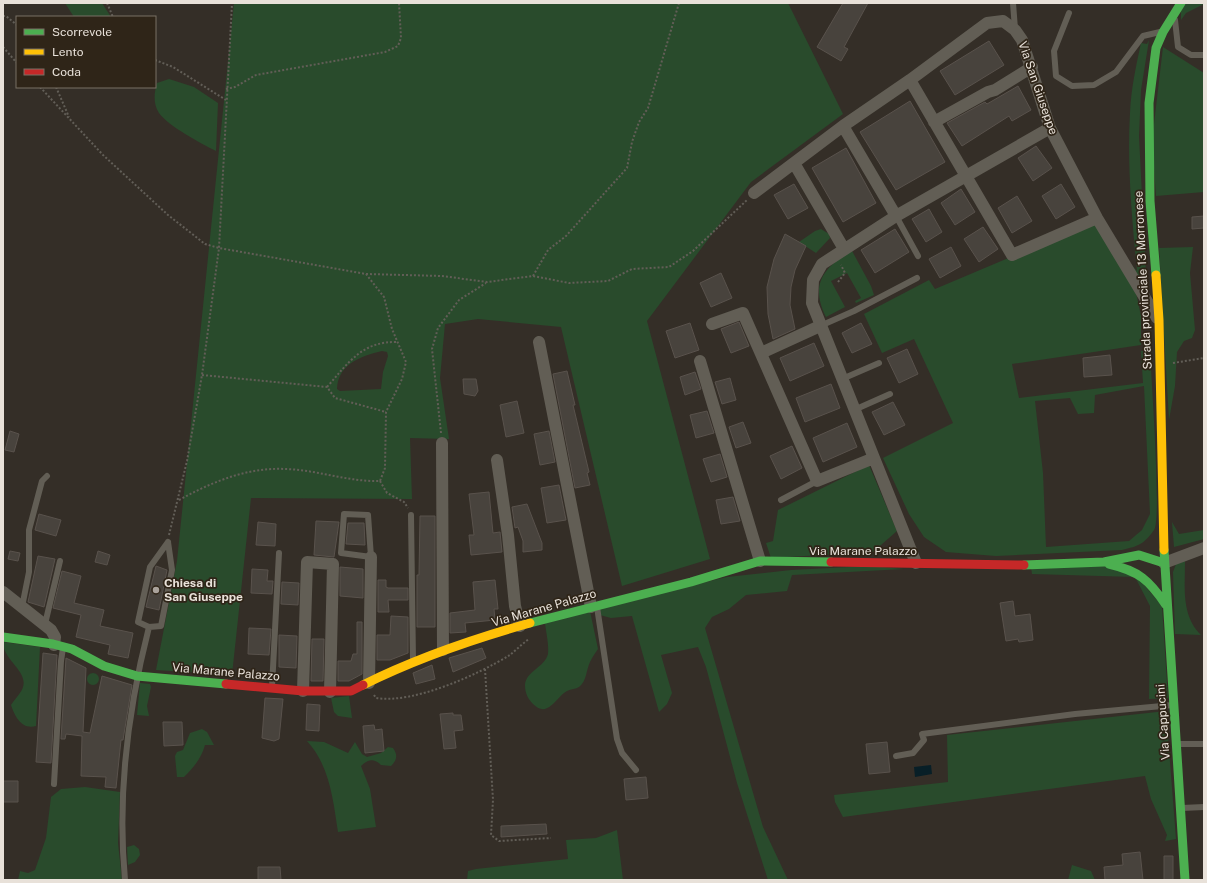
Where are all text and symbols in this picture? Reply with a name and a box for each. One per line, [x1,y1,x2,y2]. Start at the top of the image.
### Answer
legend [16,16,156,88]
text: Scorrevole [52,25,112,39]
street label: Via San Giuseppe [1015,40,1061,137]
text: Lento [52,45,84,59]
text: Coda [52,65,81,79]
street label: Strada provinciale 13 Morronese [1131,190,1155,370]
street label: Via Marane Palazzo [809,544,917,558]
place label: Chiesa di San Giuseppe [164,576,243,604]
marker: Chiesa di San Giuseppe [151,585,161,595]
street label: Via Marane Palazzo [490,586,598,630]
street label: Via Marane Palazzo [171,660,281,684]
street label: Via Cappucini [1153,684,1173,760]

